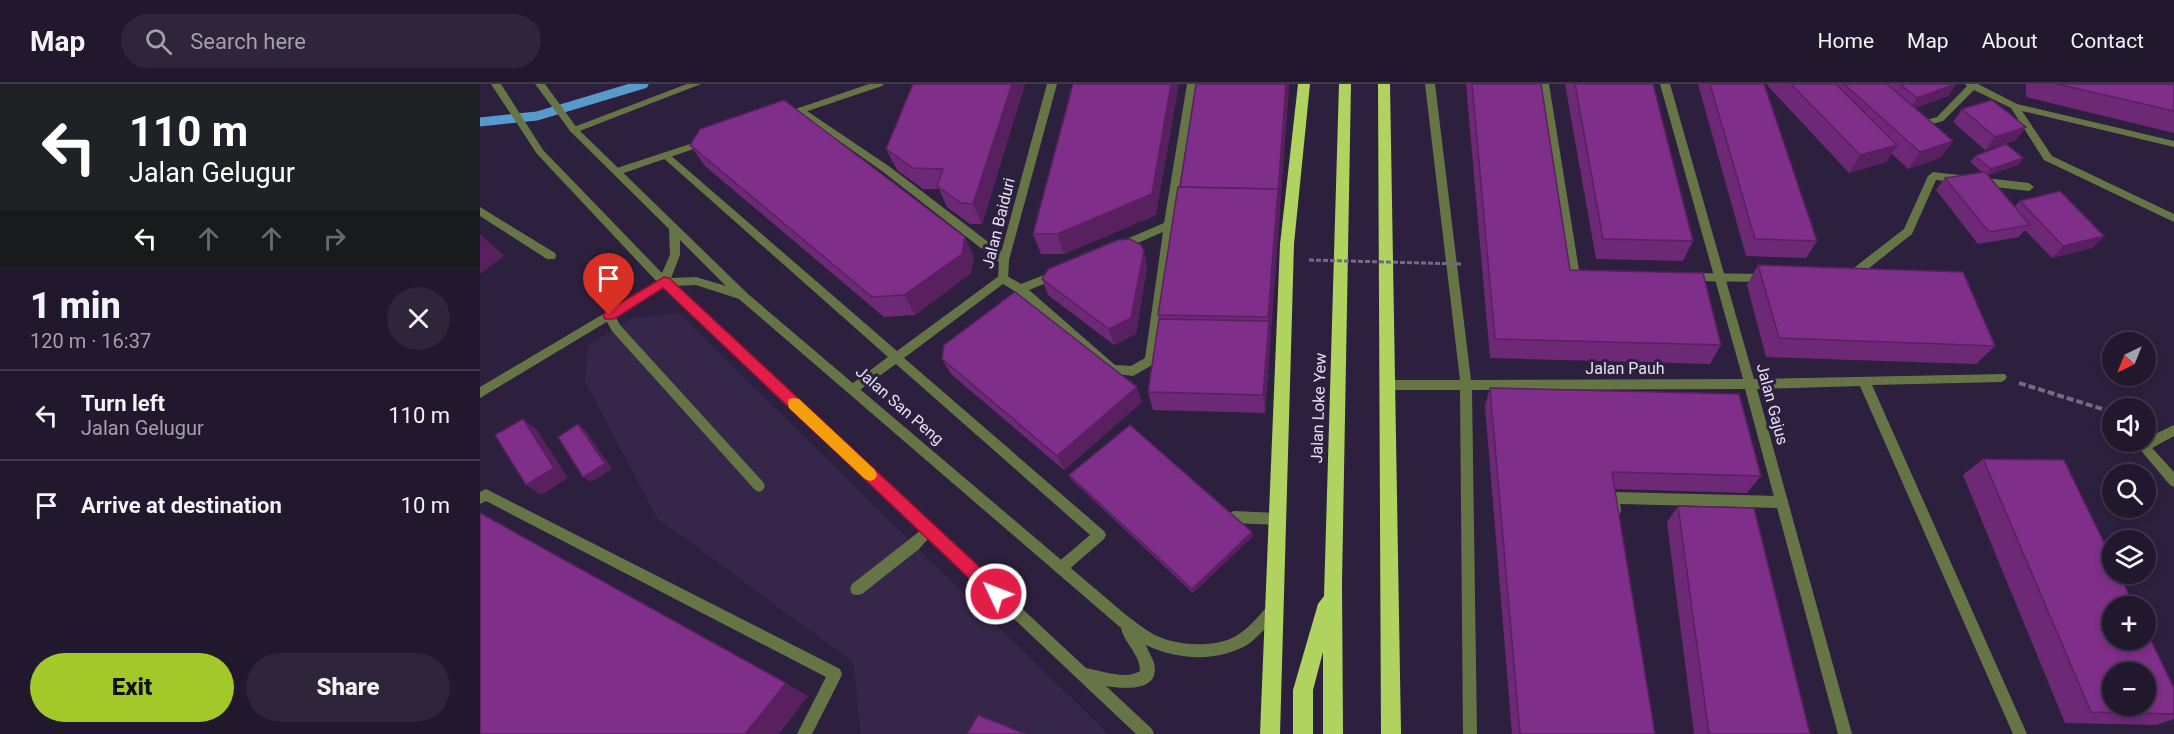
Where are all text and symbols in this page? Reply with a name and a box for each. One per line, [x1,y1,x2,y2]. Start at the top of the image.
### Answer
search box [121,14,541,68]
text: Map [30,25,85,58]
icon: search [142,25,175,58]
text: Search here [190,29,306,54]
text: Home [1818,29,1874,53]
text: Map [1907,29,1949,53]
text: About [1982,29,2038,53]
text: Contact [2071,29,2144,53]
text: 110 m [129,107,248,156]
icon: left [30,108,108,186]
text: Jalan Gelugur [129,157,295,189]
street label: Jalan Baiduri [978,176,1019,270]
icon: left [129,222,162,255]
icon: ahead [192,222,225,255]
icon: ahead [255,222,288,255]
icon: right [318,222,351,255]
pin [583,253,634,315]
icon: arrive [592,262,625,295]
text: 1 min [30,285,121,327]
button: close [387,287,450,350]
text: 120 m · 16:37 [30,329,151,353]
north arrow [2102,332,2156,386]
map controls [2102,332,2156,716]
street label: Jalan Loke Yew [1307,352,1330,464]
street label: Jalan Pauh [1585,359,1665,378]
street label: Jalan Gajus [1753,361,1792,447]
street label: Jalan San Peng [852,362,948,449]
text: Turn left [81,391,165,416]
button: sound [2102,398,2156,452]
icon: left [30,399,63,432]
text: 110 m [388,403,450,428]
text: Jalan Gelugur [81,416,204,440]
button: search [2102,464,2156,518]
icon: arrive [30,489,63,522]
text: Arrive at destination [81,493,282,518]
text: 10 m [401,493,450,518]
button: layers [2102,530,2156,584]
position arrow [964,562,1028,626]
button: + [2102,596,2156,650]
button: Exit [30,653,234,722]
button: Share [246,653,450,722]
button: − [2102,662,2156,716]

